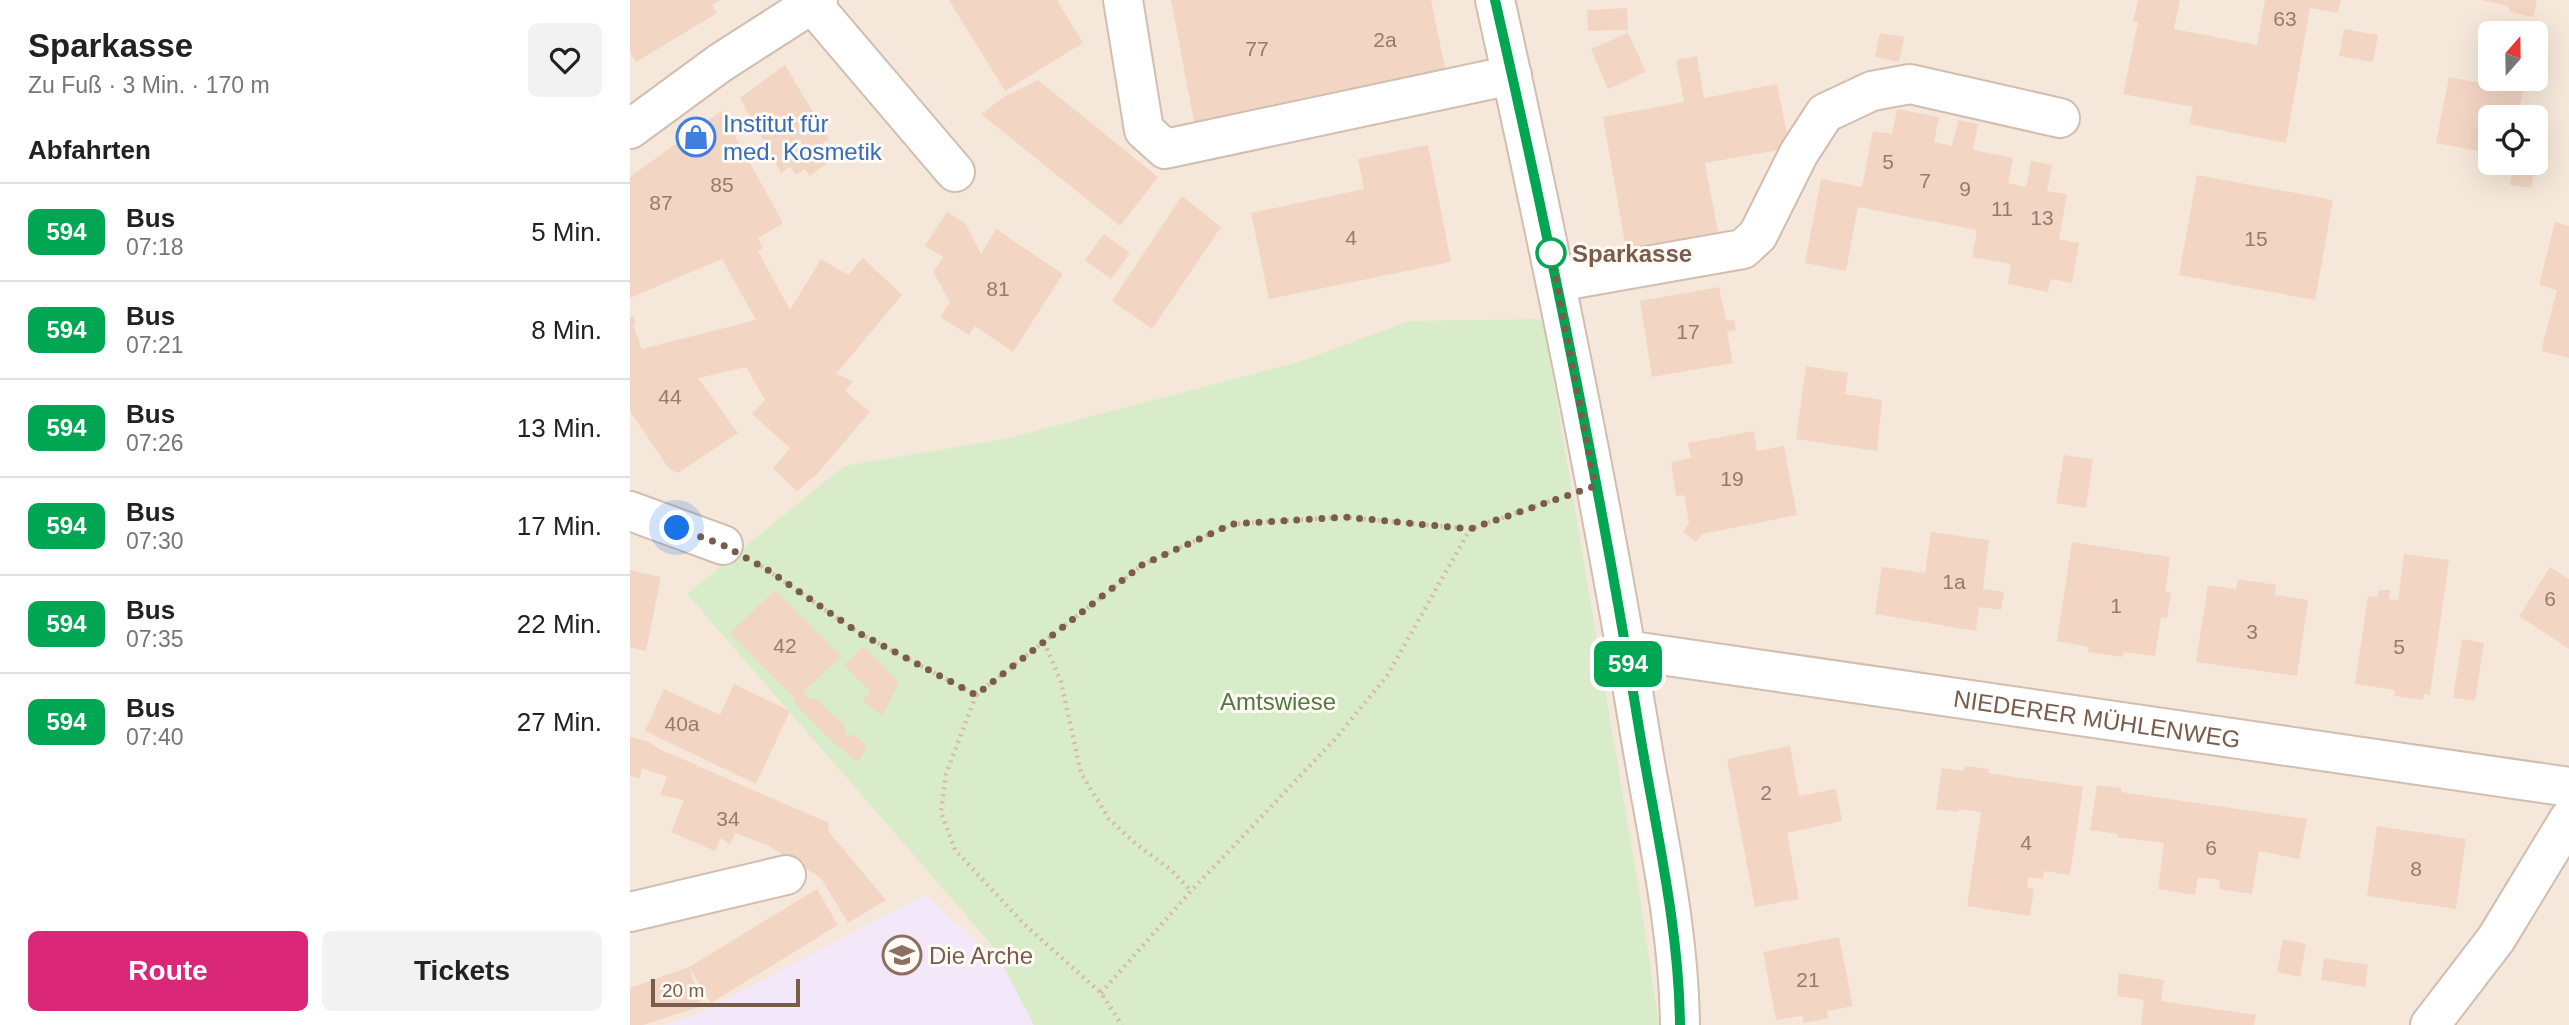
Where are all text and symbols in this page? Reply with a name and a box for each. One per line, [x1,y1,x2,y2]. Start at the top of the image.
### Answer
house number: 63 [2273,7,2297,30]
north arrow [2478,21,2548,91]
map controls [2478,21,2548,175]
button: heart [528,23,602,97]
text: Sparkasse [28,27,193,64]
house number: 2a [1373,28,1397,51]
house number: 77 [1245,37,1269,60]
text: Zu Fuß · 3 Min. · 170 m [28,72,270,98]
button: locate [2478,105,2548,175]
place label: Institut für med. Kosmetik [723,110,883,165]
shop icon: Institut für med. Kosmetik [675,116,717,158]
text: Abfahrten [28,135,151,165]
house number: 5 [1882,150,1894,173]
house number: 7 [1919,169,1931,192]
house number: 85 [710,173,734,196]
house number: 9 [1959,177,1971,200]
house number: 87 [649,191,673,214]
house number: 11 [1991,197,2013,220]
text: Bus [126,203,175,233]
house number: 13 [2030,206,2054,229]
text: 5 Min. [531,217,602,247]
text: 594 [46,218,87,245]
house number: 4 [1345,226,1357,249]
house number: 15 [2244,227,2268,250]
text: 07:18 [126,234,184,260]
marker: Sparkasse [1536,238,1566,268]
place label: Sparkasse [1572,240,1692,267]
house number: 81 [986,277,1010,300]
text: Bus [126,301,175,331]
text: 8 Min. [531,315,602,345]
text: 594 [46,316,87,343]
house number: 17 [1676,320,1700,343]
text: 07:21 [126,332,184,358]
house number: 44 [658,385,682,408]
text: Bus [126,399,175,429]
text: 13 Min. [517,413,602,443]
text: 594 [46,414,87,441]
text: 07:26 [126,430,184,456]
house number: 19 [1720,467,1744,490]
text: Bus [126,497,175,527]
your location [659,510,694,545]
text: 17 Min. [517,511,602,541]
text: 594 [46,512,87,539]
text: 07:30 [126,528,184,554]
house number: 1a [1942,570,1966,593]
house number: 6 [2544,587,2556,610]
house number: 1 [2110,594,2122,617]
text: Bus [126,595,175,625]
text: 22 Min. [517,609,602,639]
text: 594 [46,610,87,637]
house number: 3 [2246,620,2258,643]
text: 07:35 [126,626,184,652]
house number: 42 [773,634,797,657]
house number: 5 [2393,635,2405,658]
line badge: 594 [1588,641,1668,687]
text: 594 [1608,650,1648,677]
street label: NIEDERER MÜHLENWEG [1952,684,2242,753]
park label: Amtswiese [1220,688,1336,715]
text: Bus [126,693,175,723]
text: 27 Min. [517,707,602,737]
text: 594 [46,708,87,735]
house number: 40a [664,712,700,735]
text: 07:40 [126,724,184,750]
house number: 2 [1760,781,1772,804]
house number: 34 [716,807,740,830]
house number: 4 [2020,831,2032,854]
house number: 6 [2205,836,2217,859]
house number: 8 [2410,857,2422,880]
button: Route [28,931,308,1011]
button: Tickets [322,931,602,1011]
school or university icon: Die Arche [881,934,923,976]
place label: Die Arche [929,942,1033,969]
house number: 21 [1796,968,1820,991]
scale bar [651,976,800,1008]
text: 20 m [662,980,704,1001]

